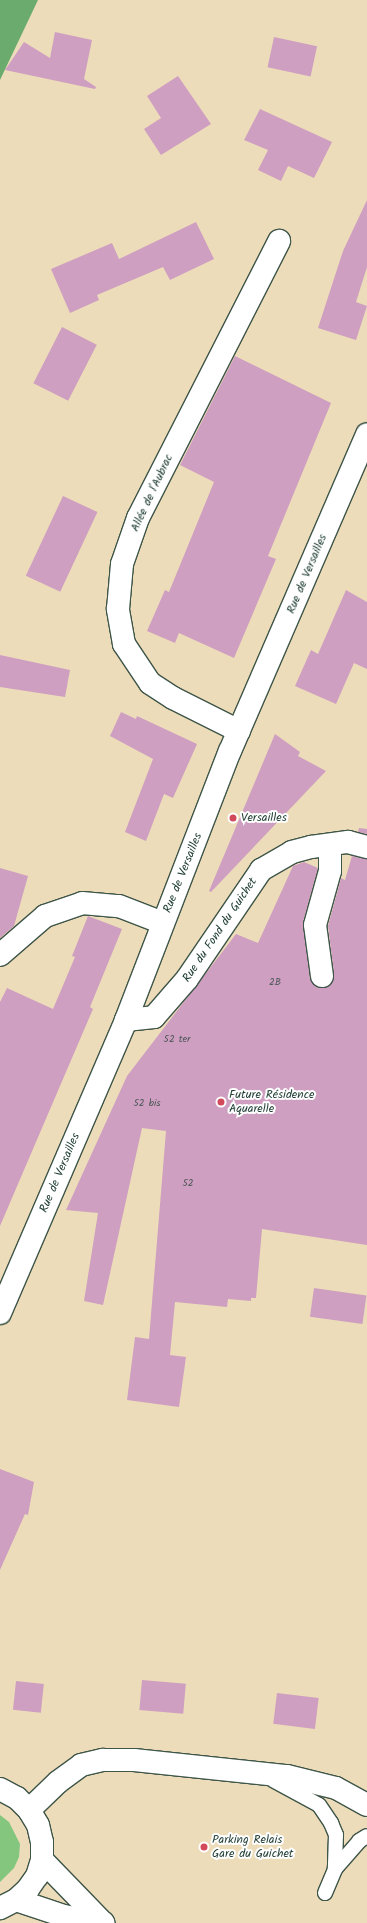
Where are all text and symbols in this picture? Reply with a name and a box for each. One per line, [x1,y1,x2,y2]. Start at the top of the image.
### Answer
street label: Allée de l'Aubrac [128,452,176,534]
street label: Rue de Versailles [284,532,330,616]
place label: Versailles [241,811,287,825]
marker: Versailles [228,813,238,823]
street label: Rue de Versailles [160,831,206,915]
street label: Rue du Fond du Guichet [180,875,260,985]
house number: 2B [269,977,281,989]
house number: 52 ter [164,1034,190,1046]
place label: Future Résidence Aquarelle [229,1088,314,1116]
marker: Future Résidence Aquarelle [216,1097,226,1107]
house number: 52 bis [133,1098,161,1110]
street label: Rue de Versailles [37,1131,83,1215]
house number: 52 [182,1178,194,1190]
place label: Parking Relais Gare du Guichet [212,1833,293,1861]
marker: Parking Relais Gare du Guichet [199,1842,209,1852]

